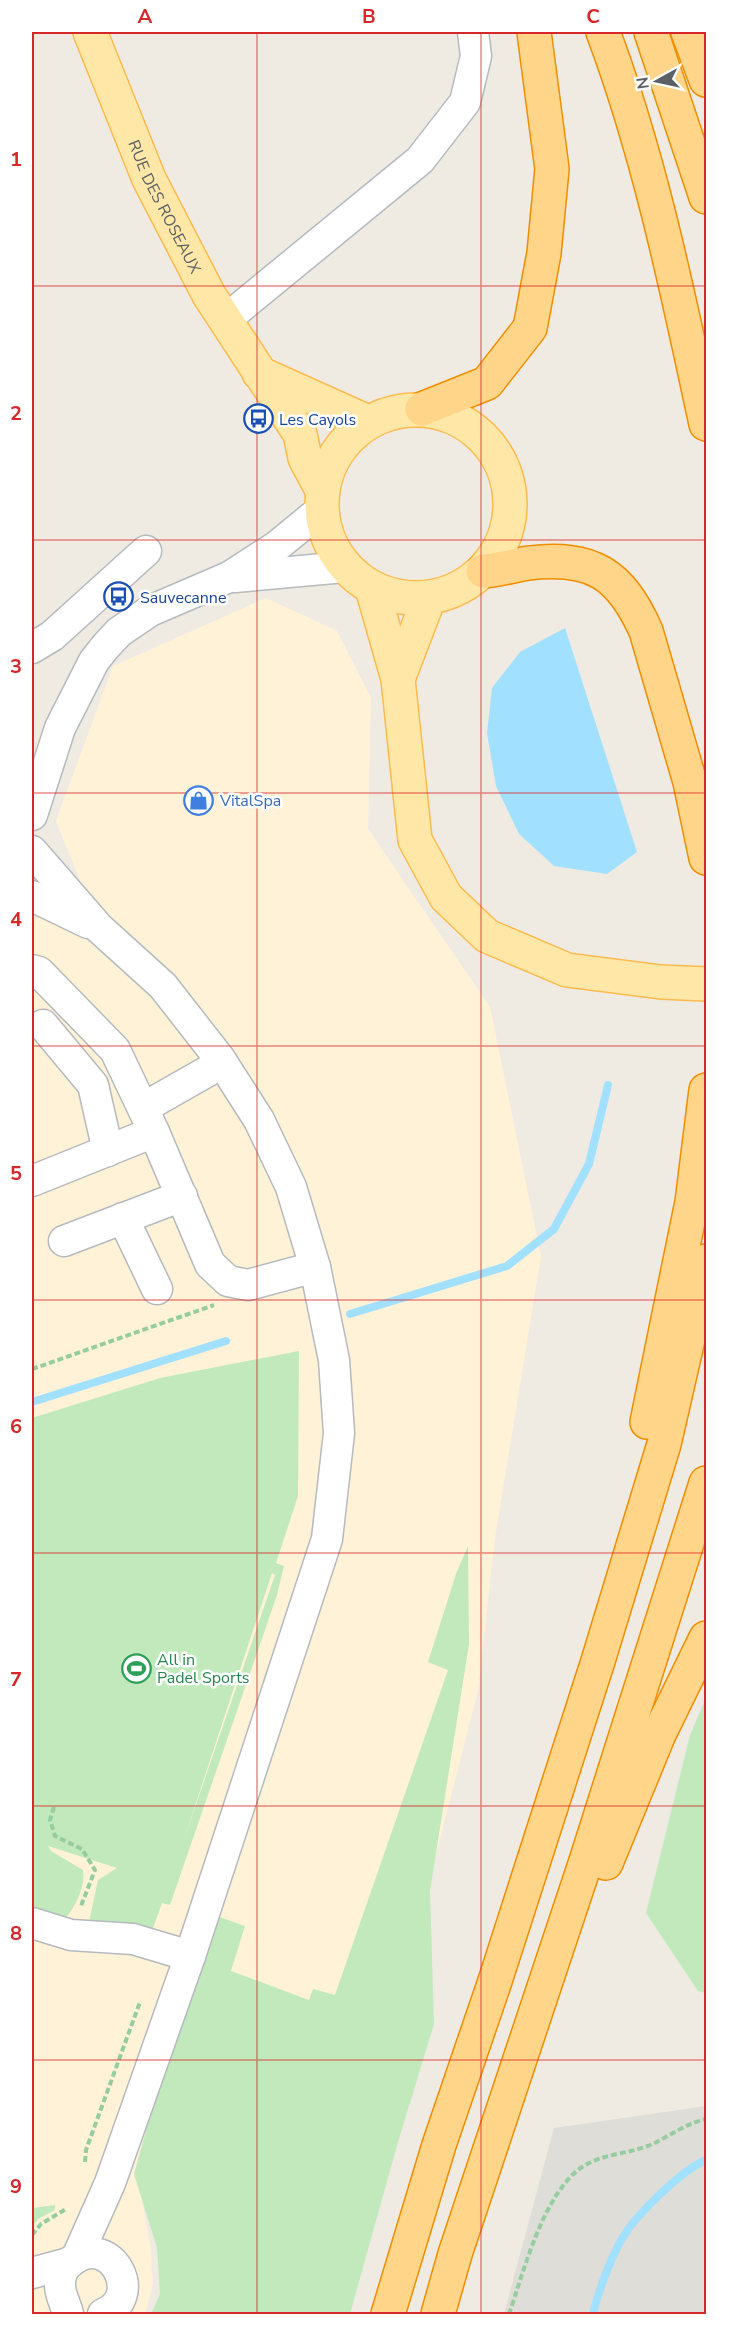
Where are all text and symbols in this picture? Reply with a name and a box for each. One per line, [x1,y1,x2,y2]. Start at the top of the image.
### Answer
text: A [138,3,153,30]
text: B [362,3,376,30]
text: C [586,3,600,30]
north arrow [627,51,687,111]
text: N [631,75,655,90]
street label: RUE DES ROSEAUX [122,137,206,278]
text: 1 [10,146,22,173]
text: 2 [10,400,22,427]
bus stop icon: Les Cayols [242,403,274,435]
place label: Les Cayols [279,409,356,431]
bus stop icon: Sauvecanne [103,581,135,613]
place label: Sauvecanne [140,587,226,609]
text: 3 [10,653,22,680]
shop icon: VitalSpa [183,784,215,816]
place label: VitalSpa [219,790,281,812]
text: 4 [10,906,22,933]
text: 5 [10,1160,22,1187]
text: 6 [10,1413,22,1440]
place label: All in Padel Sports [157,1649,249,1689]
sports icon: All in Padel Sports [120,1652,152,1684]
text: 7 [10,1666,22,1693]
text: 8 [10,1920,22,1947]
text: 9 [10,2173,22,2200]

